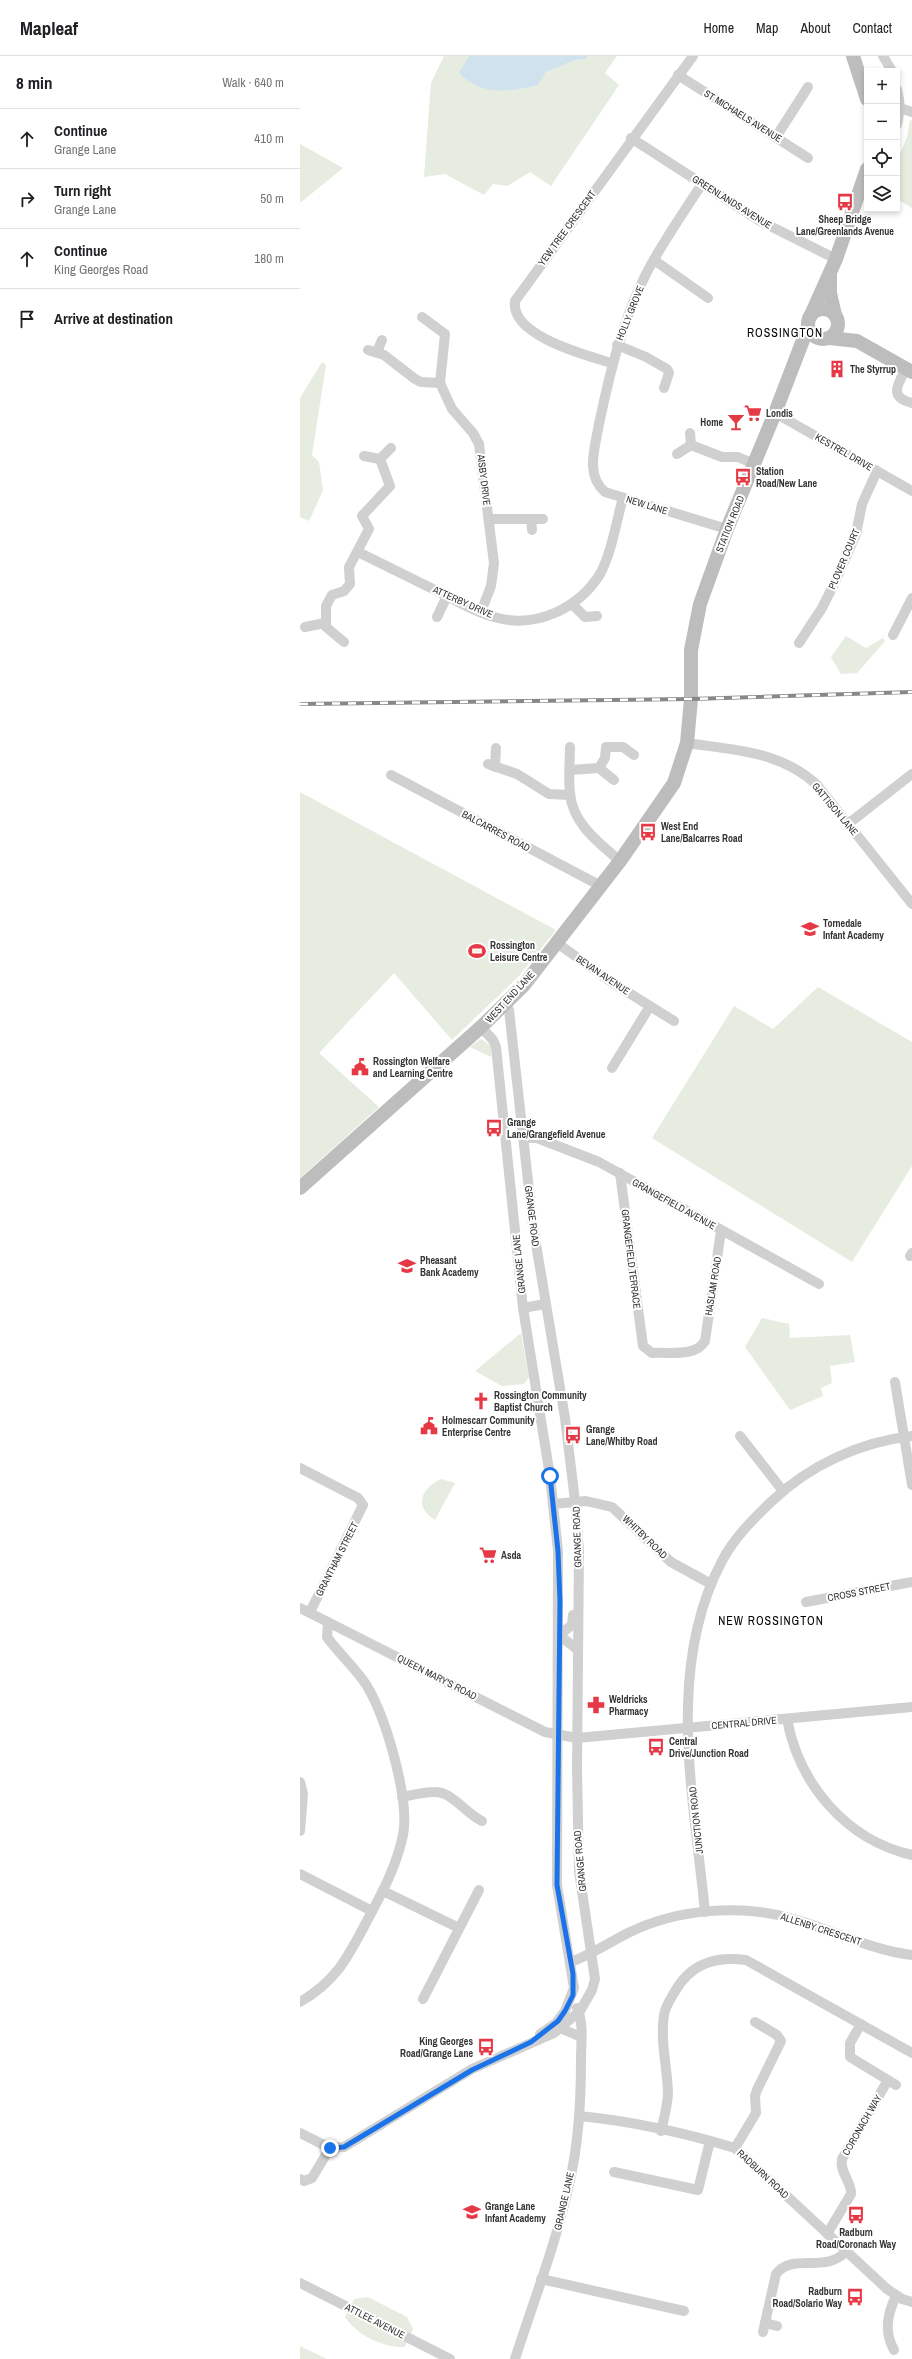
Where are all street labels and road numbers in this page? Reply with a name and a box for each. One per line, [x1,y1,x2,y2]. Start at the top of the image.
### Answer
street label: ST MICHAELS AVENUE [702,87,784,145]
street label: GREENLANDS AVENUE [690,172,774,232]
street label: YEW TREE CRESCENT [535,188,599,268]
street label: HOLLY GROVE [613,284,647,342]
street label: KESTREL DRIVE [813,430,875,474]
street label: AISBY DRIVE [474,453,494,506]
street label: NEW LANE [625,493,669,517]
street label: STATION ROAD [713,494,747,554]
street label: PLOVER COURT [825,527,863,591]
street label: ATTERBY DRIVE [430,583,495,621]
street label: GATTISON LANE [809,780,861,838]
street label: BALCARRES ROAD [460,808,533,855]
street label: BEVAN AVENUE [574,952,632,998]
street label: WEST END LANE [482,968,538,1026]
street label: GRANGEFIELD AVENUE [630,1176,718,1232]
street label: GRANGE ROAD [522,1185,542,1247]
street label: GRANGEFIELD TERRACE [618,1209,644,1309]
street label: GRANGE LANE [509,1234,529,1294]
street label: HASLAM ROAD [702,1255,724,1317]
street label: GRANGE ROAD [569,1506,585,1568]
street label: WHITBY ROAD [620,1512,670,1562]
street label: GRANTHAM STREET [313,1520,361,1598]
street label: CROSS STREET [826,1580,892,1604]
street label: QUEEN MARY'S ROAD [395,1651,479,1703]
street label: CENTRAL DRIVE [711,1714,777,1732]
street label: JUNCTION ROAD [686,1786,706,1854]
street label: GRANGE ROAD [571,1830,589,1892]
street label: ALLENBY CRESCENT [778,1910,863,1948]
street label: CORONACH WAY [839,2092,885,2158]
street label: RADBURN ROAD [734,2147,792,2201]
street label: GRANGE LANE [551,2171,577,2231]
street label: ATTLEE AVENUE [342,2300,407,2342]

